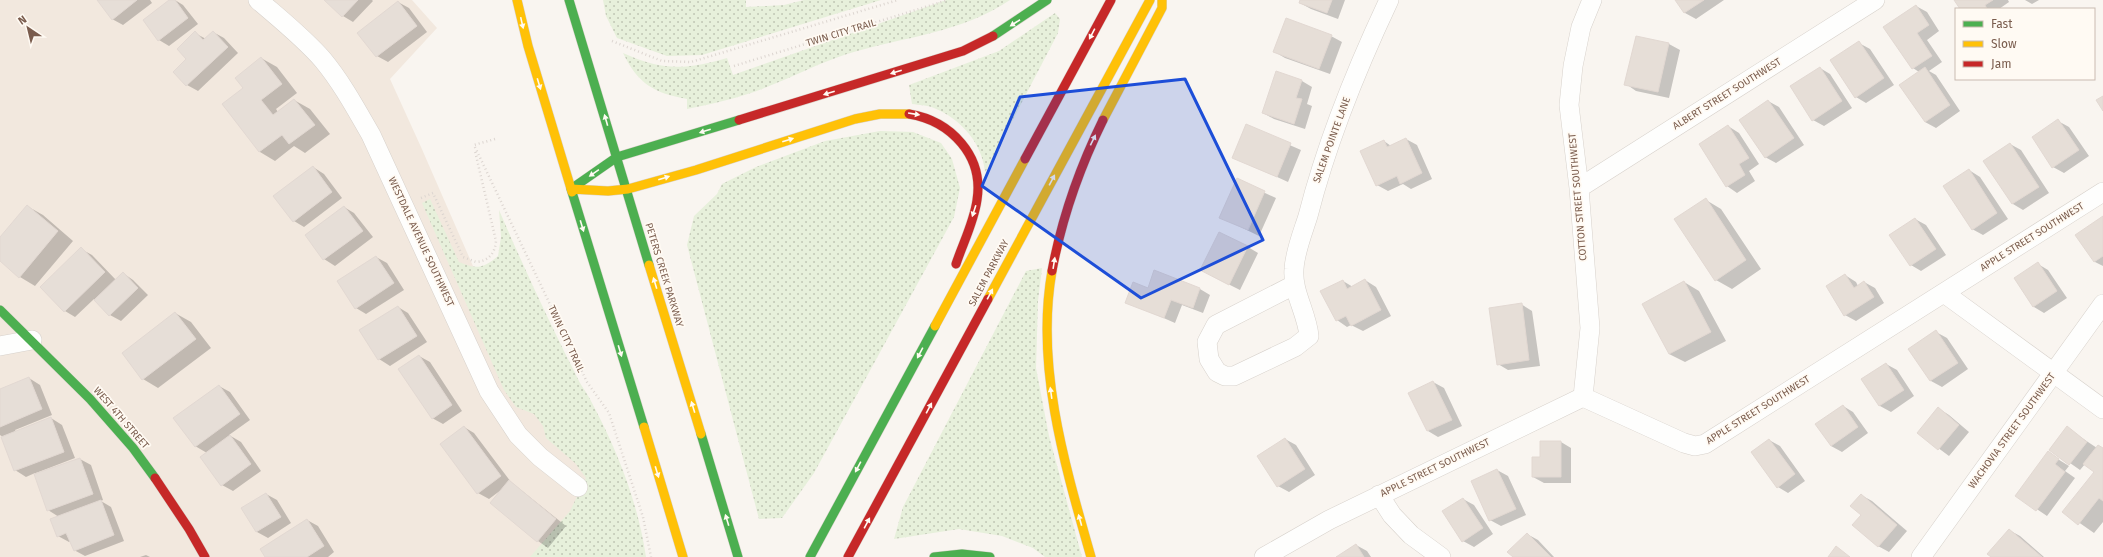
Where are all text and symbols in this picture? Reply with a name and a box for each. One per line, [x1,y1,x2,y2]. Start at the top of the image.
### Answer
north arrow [8,8,48,48]
legend [1955,8,2095,80]
text: N [16,13,29,28]
one-way arrow [520,17,526,29]
street label: TWIN CITY TRAIL [805,17,877,49]
text: Fast [1991,17,2013,31]
one-way arrow [1009,19,1021,26]
one-way arrow [1089,29,1096,40]
text: Slow [1991,37,2017,51]
street label: ALBERT STREET SOUTHWEST [1671,55,1784,132]
text: Jam [1991,57,2011,71]
one-way arrow [890,69,902,75]
one-way arrow [536,78,542,90]
one-way arrow [823,90,835,96]
street label: SALEM POINTE LANE [1311,95,1353,185]
one-way arrow [908,112,920,118]
one-way arrow [603,114,609,126]
one-way arrow [698,128,710,134]
street label: COTTON STREET SOUTHWEST [1566,132,1590,261]
one-way arrow [1090,135,1097,146]
one-way arrow [782,137,794,143]
one-way arrow [589,169,599,177]
one-way arrow [1049,174,1056,186]
street label: WESTDALE AVENUE SOUTHWEST [386,175,457,310]
one-way arrow [658,175,670,181]
street label: APPLE STREET SOUTHWEST [1978,200,2087,274]
one-way arrow [971,205,977,217]
one-way arrow [579,221,585,233]
street label: PETERS CREEK PARKWAY [642,221,686,329]
street label: SALEM PARKWAY [966,237,1012,308]
one-way arrow [1051,257,1057,270]
one-way arrow [652,277,658,289]
one-way arrow [987,288,994,300]
street label: TWIN CITY TRAIL [545,304,587,374]
one-way arrow [617,345,623,357]
one-way arrow [917,347,923,359]
street label: WACHOVIA STREET SOUTHWEST [1966,370,2058,491]
street label: APPLE STREET SOUTHWEST [1704,373,1813,447]
street label: WEST 4TH STREET [91,385,152,452]
one-way arrow [1048,387,1054,399]
one-way arrow [690,401,696,413]
one-way arrow [925,403,932,414]
street label: APPLE STREET SOUTHWEST [1378,436,1492,500]
one-way arrow [855,461,862,473]
one-way arrow [654,467,660,479]
one-way arrow [724,513,730,525]
one-way arrow [1077,513,1083,525]
one-way arrow [863,517,870,529]

